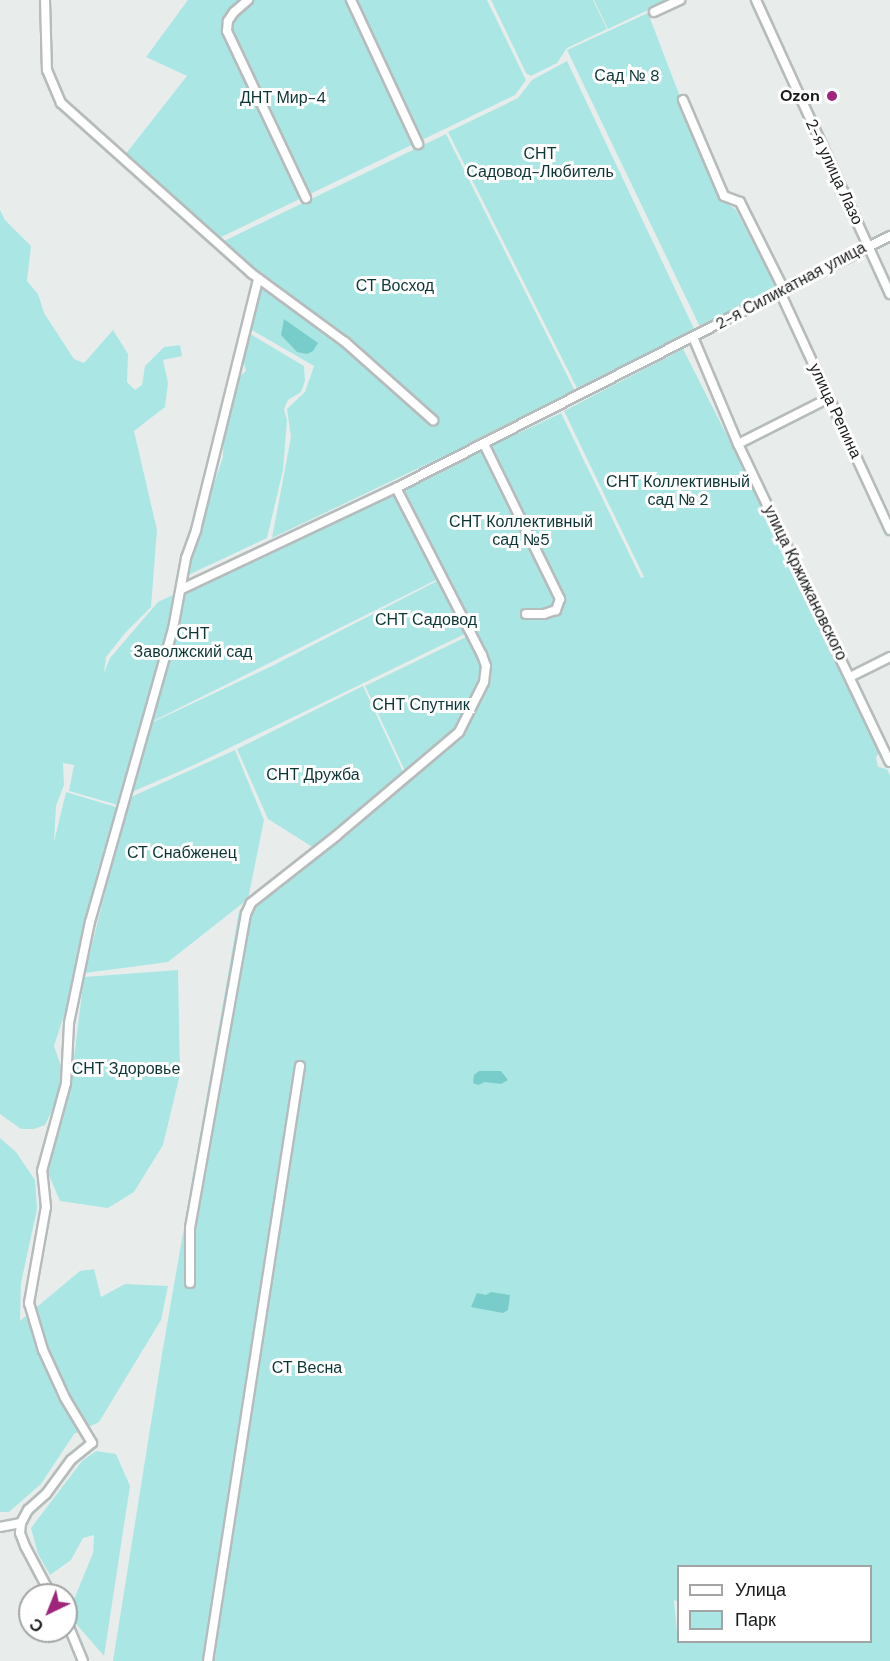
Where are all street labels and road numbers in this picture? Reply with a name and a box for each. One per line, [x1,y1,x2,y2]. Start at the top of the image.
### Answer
street label: 2-я улица Лазо [801,116,867,228]
street label: 2-я Силикатная улица [713,238,869,334]
street label: улица Репина [805,361,865,461]
street label: улица Кржижановского [759,502,851,664]

